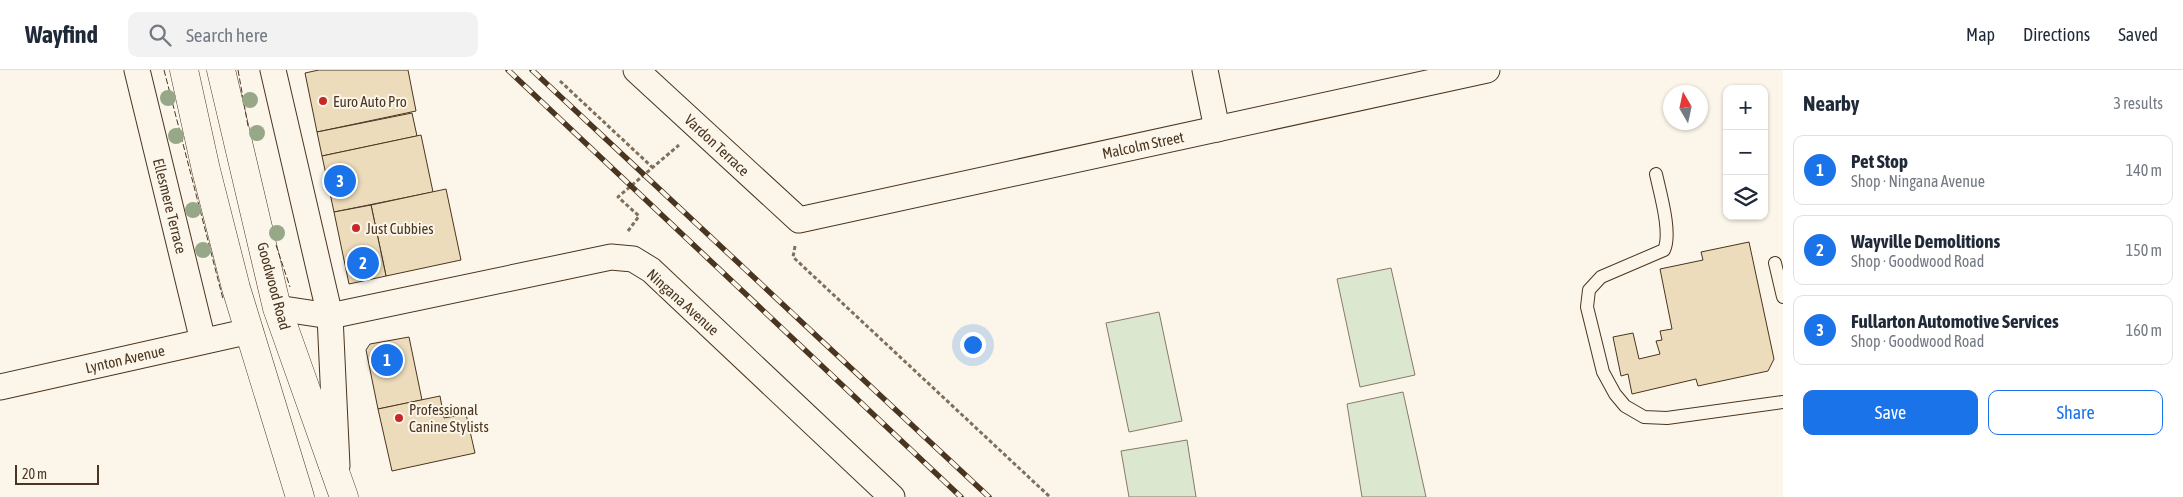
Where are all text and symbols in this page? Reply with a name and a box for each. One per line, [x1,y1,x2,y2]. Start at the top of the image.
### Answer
search box [128,12,478,57]
text: Wayfind [25,21,98,48]
icon: search [146,21,174,49]
text: Search here [186,24,268,46]
text: Map [1966,24,1995,45]
text: Directions [2023,24,2090,45]
text: Saved [2118,24,2158,45]
north arrow [1663,85,1708,130]
map controls [1723,85,1768,220]
button: + [1723,85,1768,130]
text: Nearby [1803,91,1859,115]
place label: Euro Auto Pro [333,93,407,110]
text: 3 results [2113,94,2163,112]
marker: Euro Auto Pro [317,95,329,107]
street label: Vardon Terrace [681,111,753,179]
street label: Malcolm Street [1101,128,1185,162]
button: − [1723,130,1768,175]
text: Pet Stop [1851,150,1908,172]
street label: Ellesmere Terrace [150,157,190,256]
text: 1 [1816,161,1824,179]
text: 140 m [2126,161,2162,179]
pin: 3 [324,162,356,200]
text: Shop · Ningana Avenue [1851,172,1985,190]
button: layers [1723,175,1768,220]
place label: Just Cubbies [366,220,434,237]
marker: Just Cubbies [350,222,362,234]
text: Wayville Demolitions [1851,230,2000,252]
street label: Goodwood Road [254,240,294,332]
text: 2 [1816,241,1824,259]
text: 150 m [2126,241,2162,259]
pin: 2 [347,244,379,282]
text: Shop · Goodwood Road [1851,252,1984,270]
street label: Ningana Avenue [644,265,722,339]
text: Fullarton Automotive Services [1851,310,2059,332]
text: 3 [1816,321,1824,339]
text: 160 m [2126,321,2162,339]
your location [960,332,986,358]
text: Shop · Goodwood Road [1851,332,1984,350]
pin: 1 [371,341,403,379]
street label: Lynton Avenue [84,342,166,376]
button: Save [1803,390,1978,435]
button: Share [1988,390,2163,435]
place label: Professional Canine Stylists [409,401,489,435]
marker: Professional Canine Stylists [393,412,405,424]
scale bar [15,462,99,485]
text: 20 m [22,466,47,482]

